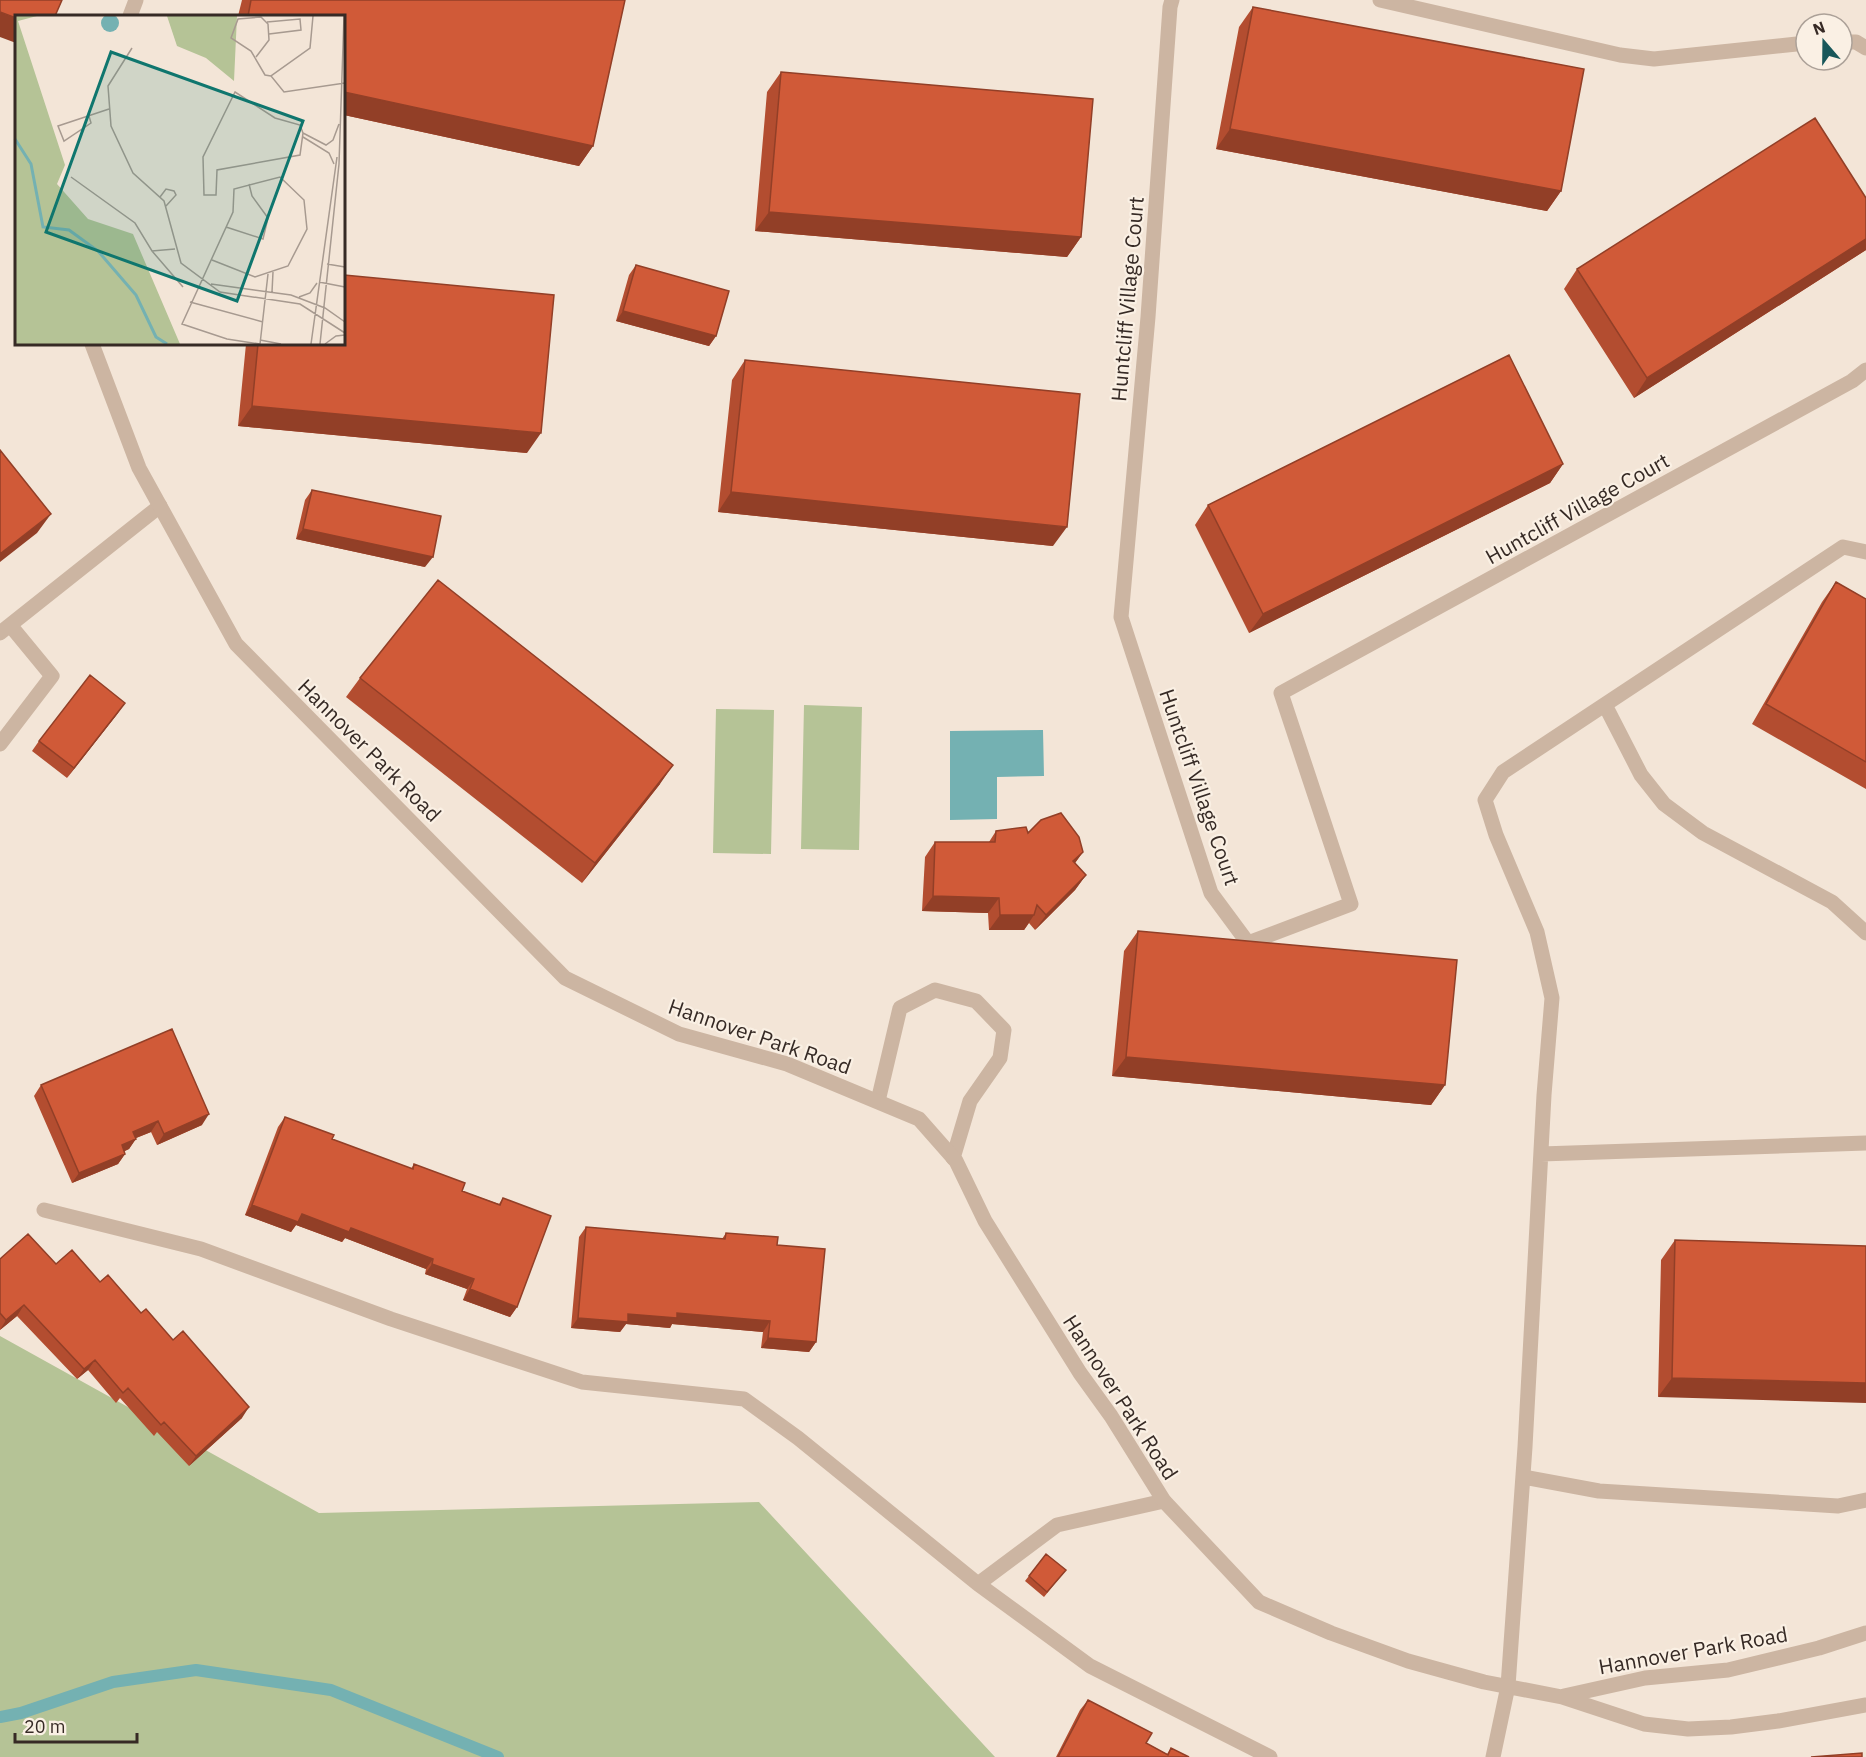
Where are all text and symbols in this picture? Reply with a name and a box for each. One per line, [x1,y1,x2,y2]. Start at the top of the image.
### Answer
north arrow [1794,12,1854,72]
inset map [15,15,345,345]
text: N [1810,17,1828,39]
street label: Huntcliff Village Court [1104,195,1150,403]
street label: Huntcliff Village Court [1480,446,1674,570]
street label: Hannover Park Road [292,672,448,828]
street label: Huntcliff Village Court [1153,685,1247,889]
street label: Hannover Park Road [665,992,855,1080]
street label: Hannover Park Road [1057,1309,1185,1485]
street label: Hannover Park Road [1596,1620,1790,1680]
scale bar [15,1706,136,1744]
text: 20 m [24,1715,66,1738]

